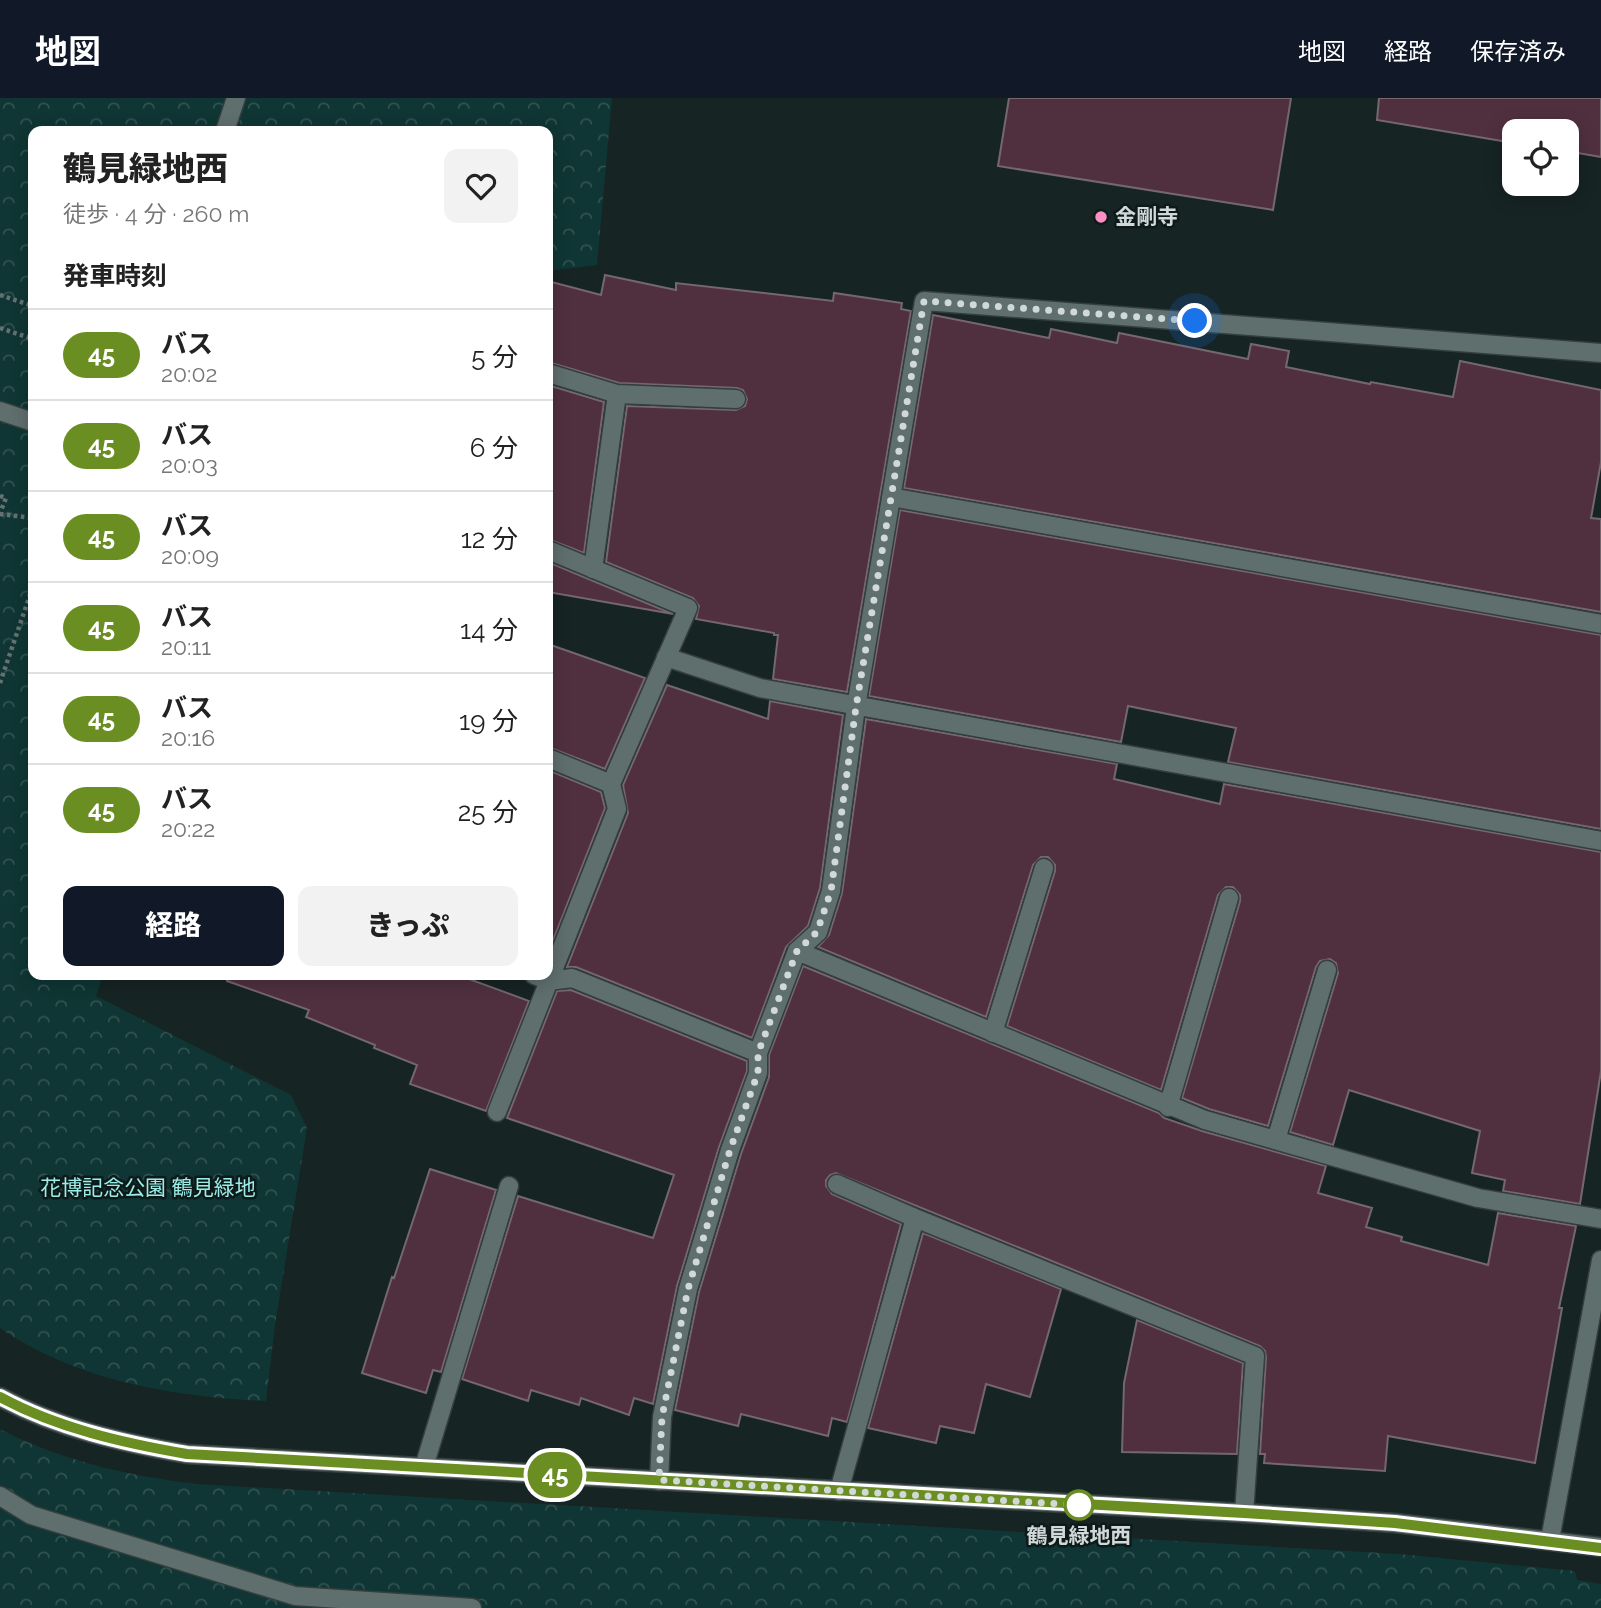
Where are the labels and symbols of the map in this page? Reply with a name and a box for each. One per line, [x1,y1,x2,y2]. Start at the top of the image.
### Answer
place label: 金剛寺 [1115,204,1178,229]
marker: 金剛寺 [1093,209,1109,225]
your location [1177,303,1212,338]
park label: 花博記念公園 鶴見緑地 [40,1175,256,1200]
line badge: 45 [524,1452,586,1498]
marker: 鶴見緑地西 [1064,1490,1094,1520]
place label: 鶴見緑地西 [1027,1523,1132,1548]

